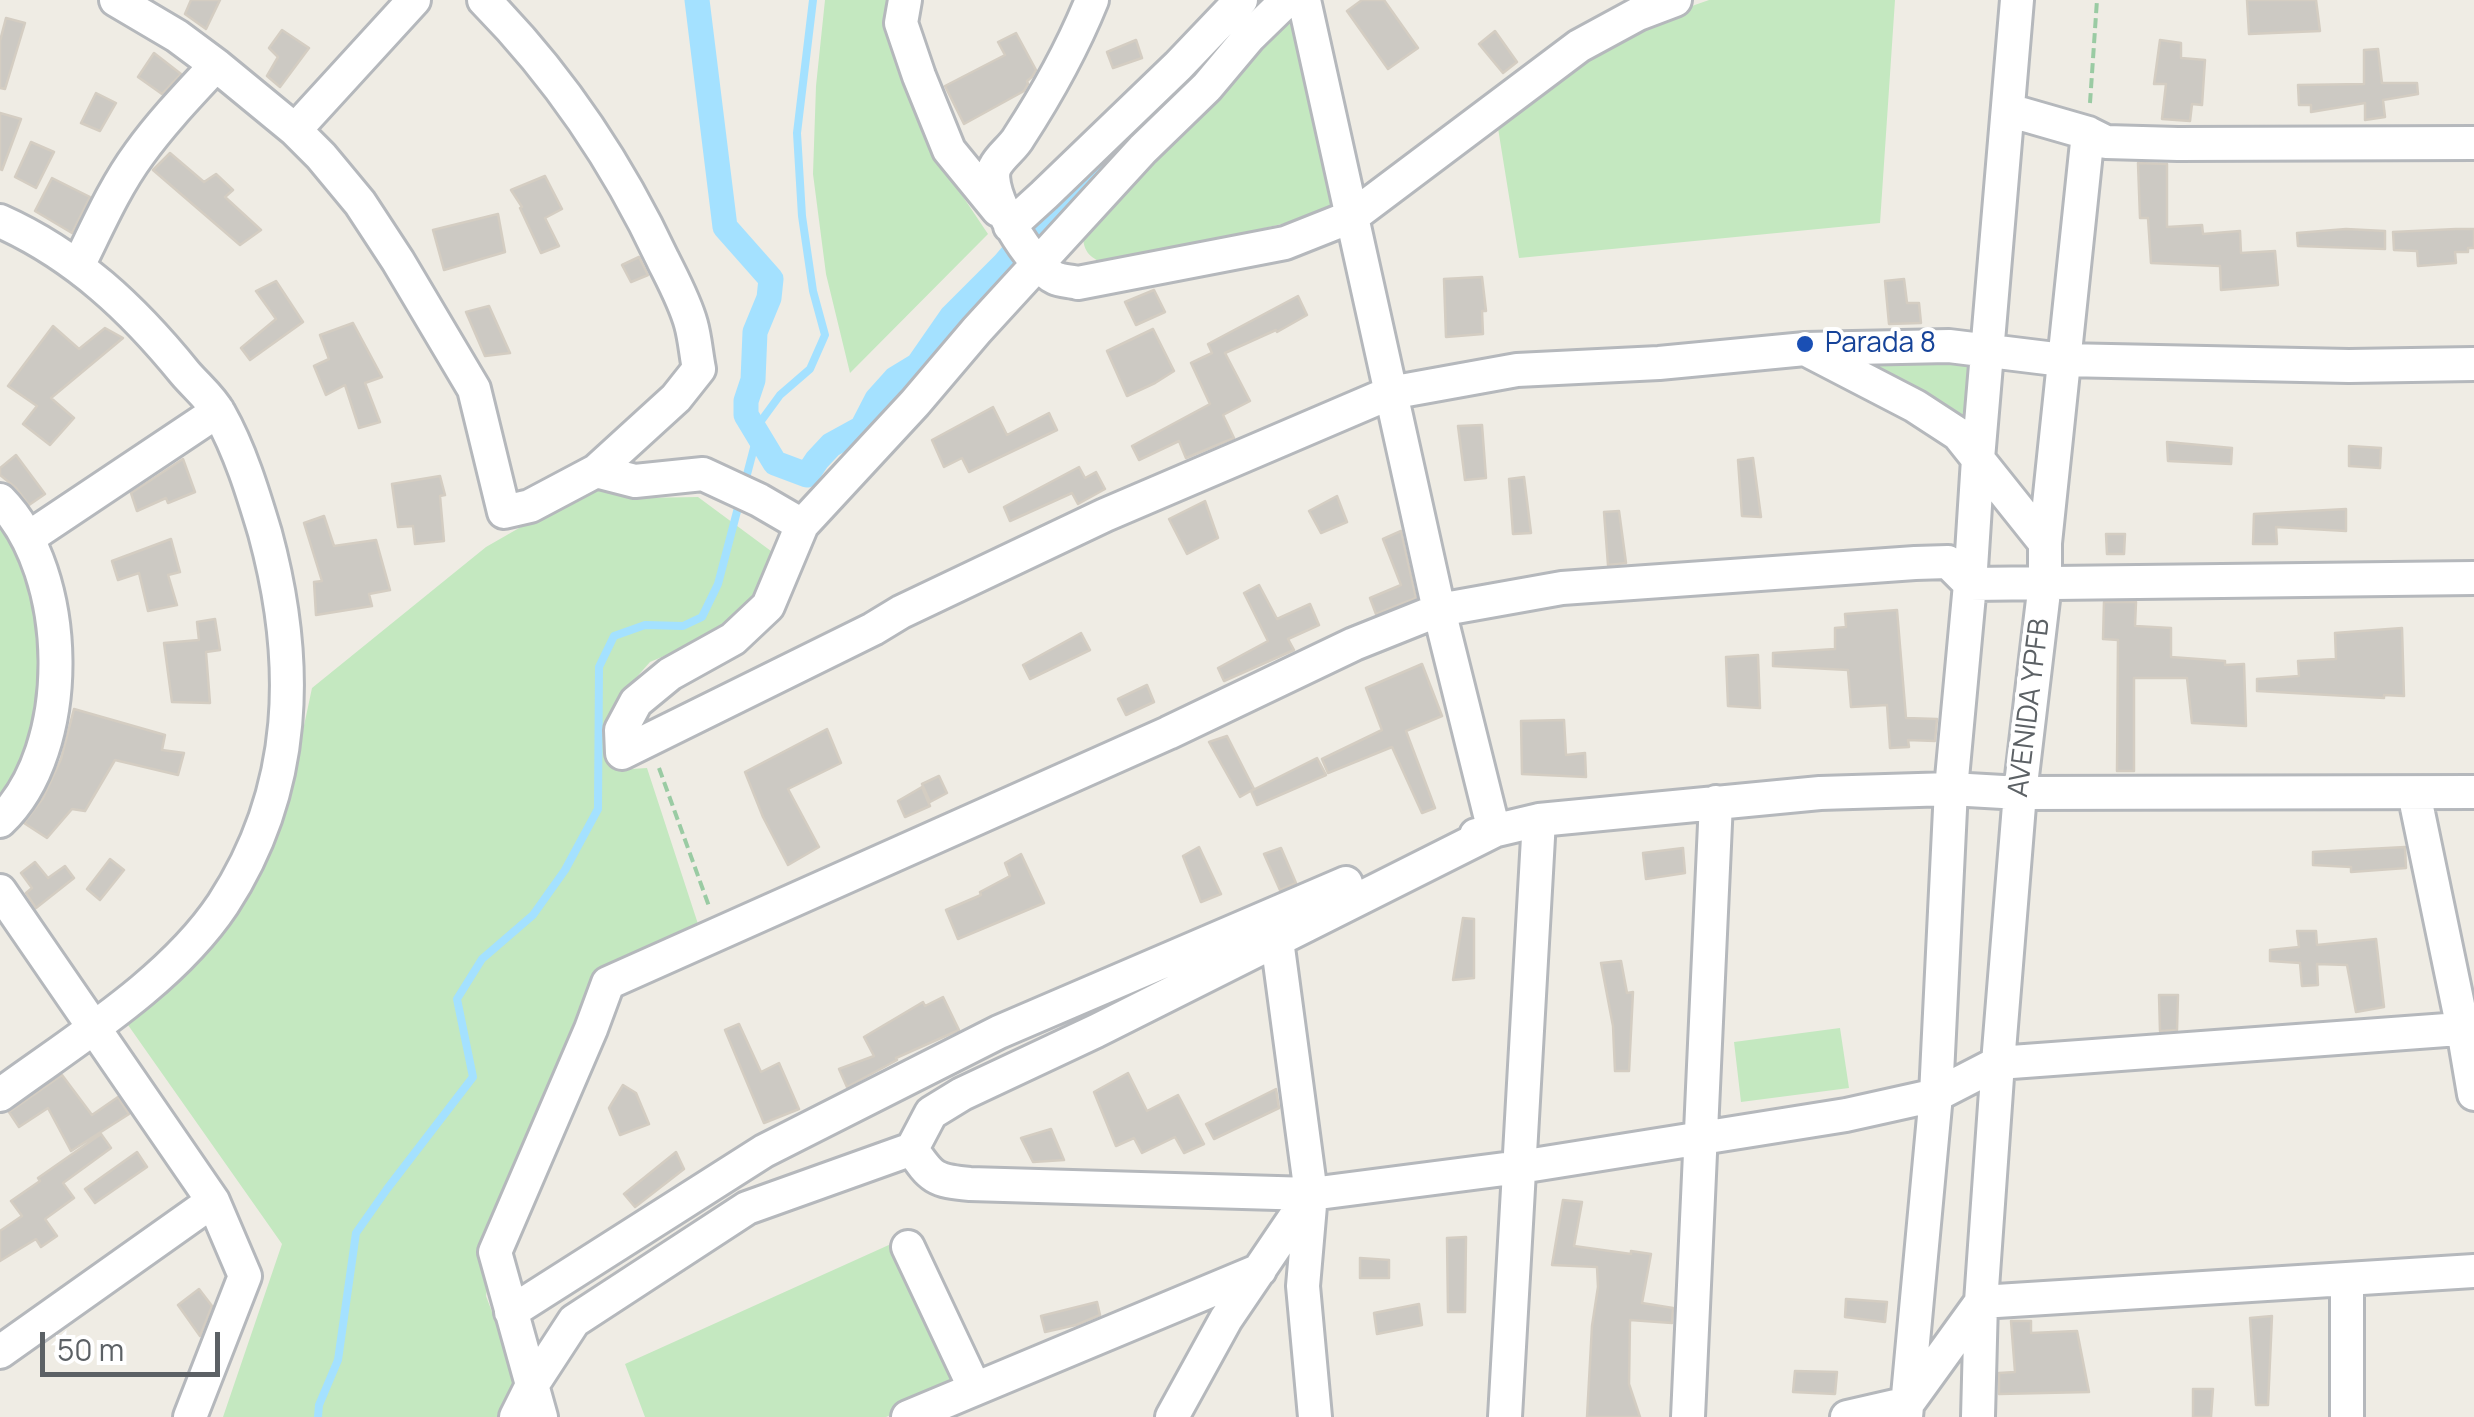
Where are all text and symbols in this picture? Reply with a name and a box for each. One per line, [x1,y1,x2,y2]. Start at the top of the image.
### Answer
place label: Parada 8 [1825,327,1936,361]
marker: Parada 8 [1794,333,1816,355]
street label: AVENIDA YPFB [2002,617,2058,799]
scale bar [45,1312,225,1374]
text: 50 m [57,1329,124,1370]

